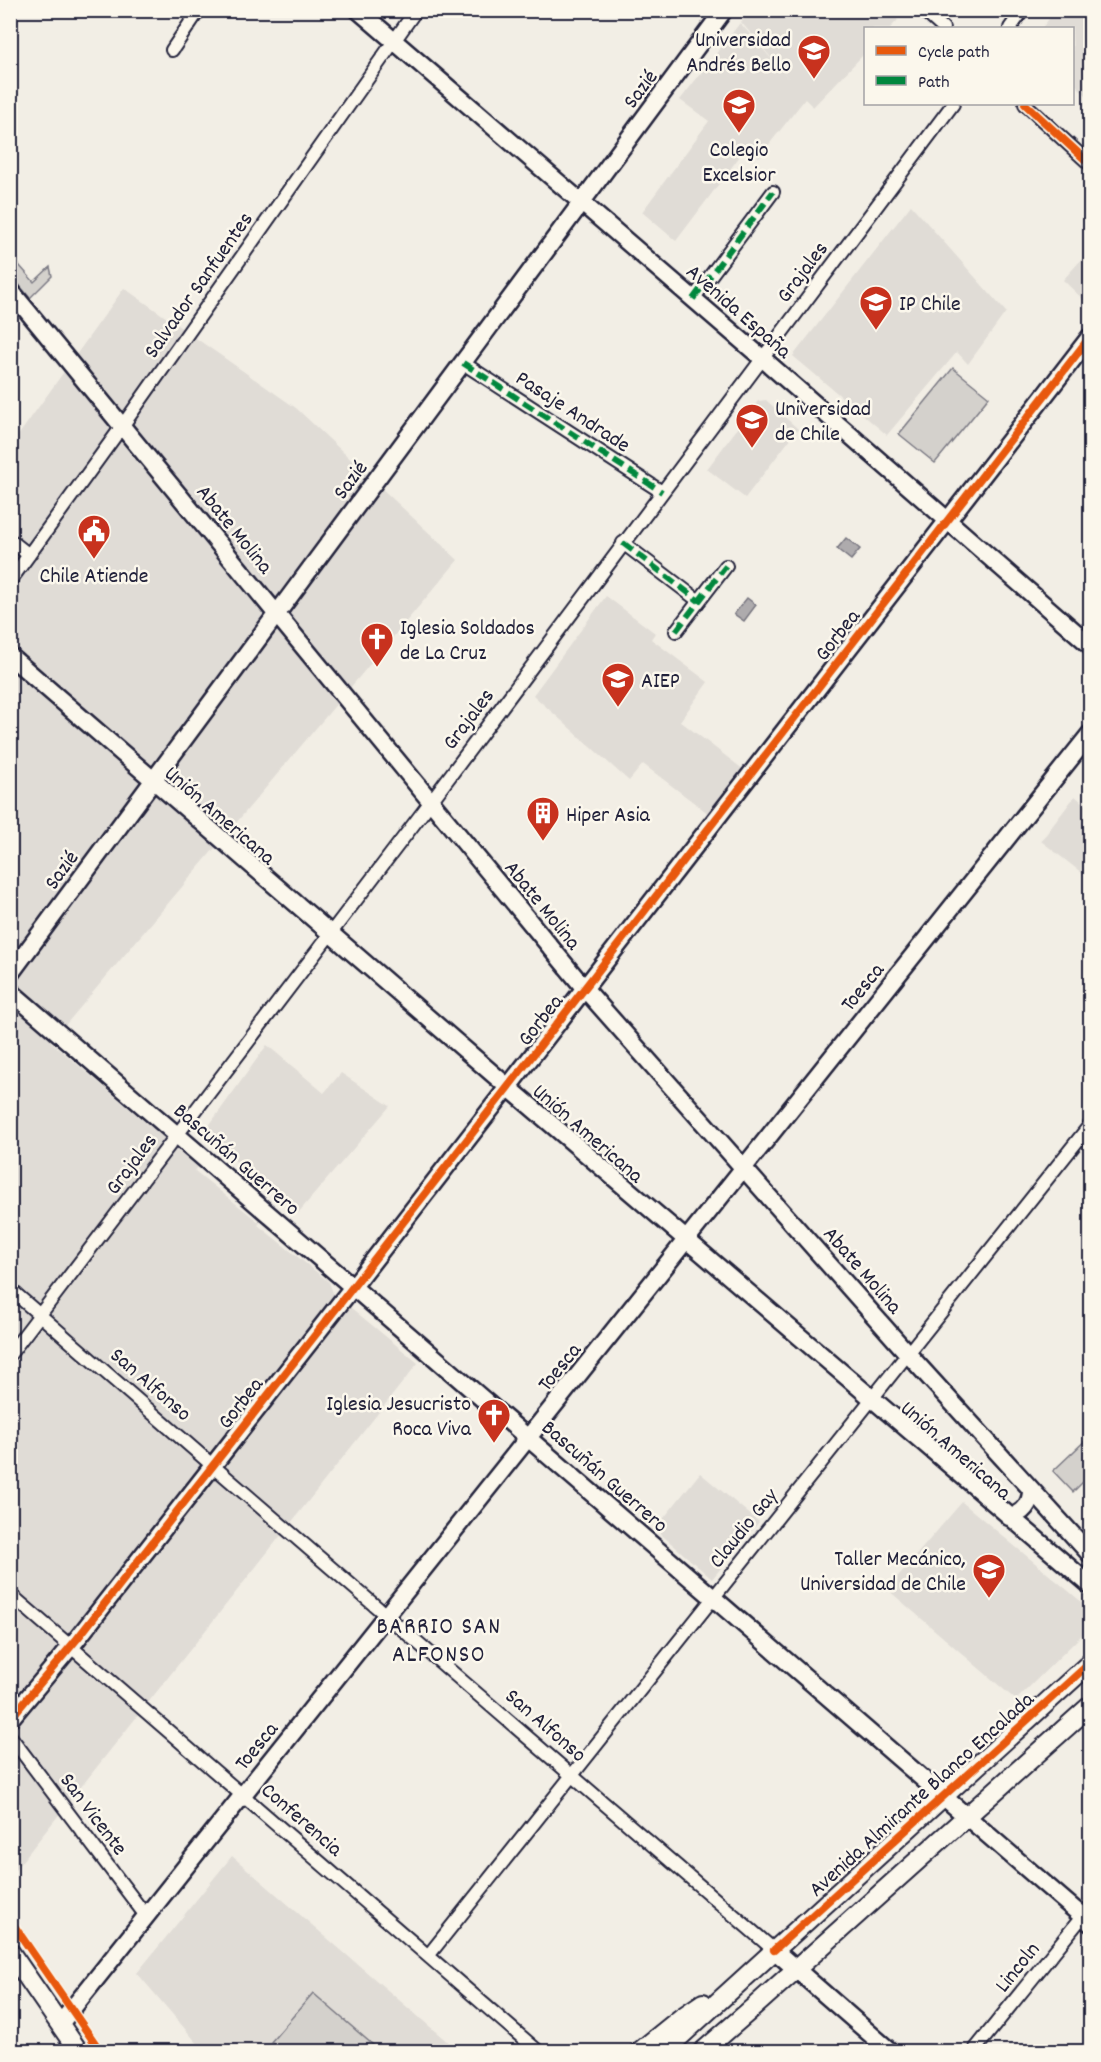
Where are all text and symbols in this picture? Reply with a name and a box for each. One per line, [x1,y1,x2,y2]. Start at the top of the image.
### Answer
place label: Universidad Andrés Bello [686,26,791,82]
legend [864,27,1074,105]
school or university icon: Universidad Andrés Bello [796,33,832,80]
text: Cycle path [918,41,989,66]
street label: Sazié [617,64,667,116]
text: Path [918,71,950,96]
school or university icon: Colegio Excelsior [721,87,757,134]
place label: Colegio Excelsior [702,136,776,192]
street label: Salvador Sanfuentes [138,207,262,365]
street label: Grajales [770,236,837,310]
street label: Avenida España [678,258,798,368]
school or university icon: IP Chile [858,284,894,331]
place label: IP Chile [899,290,961,321]
street label: Pasaje Andrade [509,364,636,462]
place label: Universidad de Chile [775,395,871,451]
school or university icon: Universidad de Chile [734,402,770,449]
street label: Sazié [327,455,377,507]
street label: Abate Molina [188,479,279,582]
public building icon: Chile Atiende [76,513,112,560]
place label: Chile Atiende [40,562,148,593]
street label: Gorbea [809,603,869,669]
place label: Iglesia Soldados de La Cruz [400,614,535,670]
church icon: Iglesia Soldados de La Cruz [359,621,395,668]
school or university icon: AIEP [600,661,636,708]
place label: AIEP [641,667,680,698]
street label: Grajales [436,683,503,757]
street label: Unión Americana [156,760,282,874]
building icon: Hiper Asia [525,795,561,842]
place label: Hiper Asia [566,801,651,832]
street label: Sazié [38,845,88,897]
street label: Abate Molina [496,855,587,958]
street label: Toesca [834,957,893,1019]
street label: Gorbea [512,988,572,1054]
street label: Unión Americana [524,1078,650,1192]
street label: Bascuñán Guerrero [166,1097,306,1224]
street label: Grajales [99,1128,166,1202]
street label: Abate Molina [815,1221,909,1322]
street label: Toesca [531,1337,590,1399]
street label: San Alfonso [102,1341,197,1430]
street label: Gorbea [212,1371,272,1437]
place label: Iglesia Jesucristo Roca Viva [326,1390,472,1446]
street label: Unión Americana [892,1395,1018,1509]
church icon: Iglesia Jesucristo Roca Viva [476,1397,512,1444]
street label: Bascuñán Guerrero [534,1414,674,1541]
street label: Claudio Gay [703,1482,787,1576]
place label: Taller Mecánico, Universidad de Chile [800,1545,966,1601]
school or university icon: Taller Mecánico, Universidad de Chile [971,1552,1007,1599]
district label: BARRIO SAN ALFONSO [376,1611,502,1673]
street label: San Alfonso [497,1682,592,1771]
street label: Avenida Almirante Blanco Encalada [803,1685,1042,1905]
street label: Toesca [228,1716,287,1778]
street label: San Vicente [51,1767,134,1863]
street label: Conferencia [253,1776,349,1865]
street label: Lincoln [989,1936,1049,2000]

